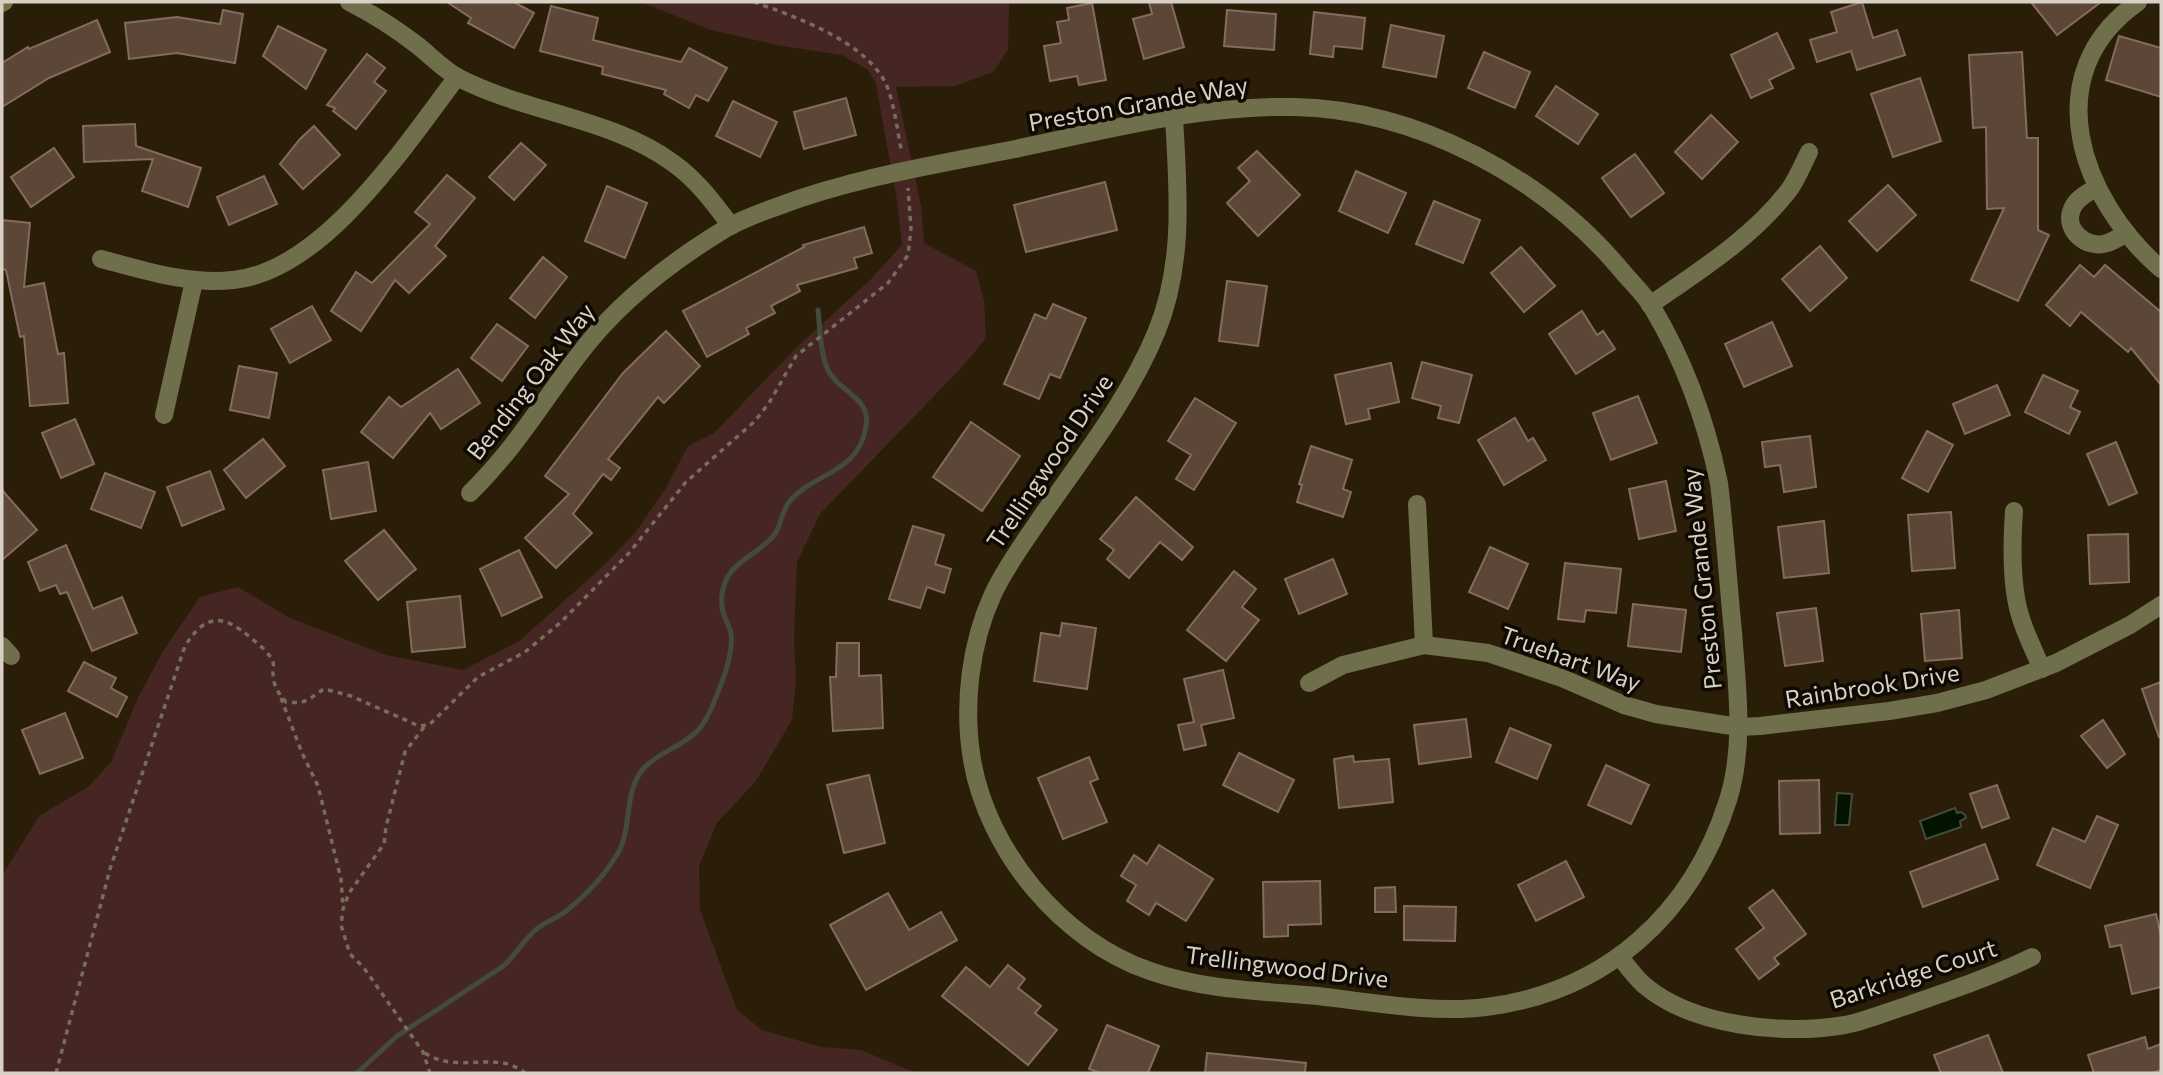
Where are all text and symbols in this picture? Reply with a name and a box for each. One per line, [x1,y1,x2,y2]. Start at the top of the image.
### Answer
street label: Preston Grande Way [1026,69,1250,137]
street label: Bending Oak Way [460,297,600,465]
street label: Trellingwood Drive [980,368,1118,554]
street label: Preston Grande Way [1675,467,1727,691]
street label: Truehart Way [1497,619,1645,697]
street label: Rainbrook Drive [1783,657,1961,713]
street label: Barkridge Court [1826,932,2000,1014]
street label: Trellingwood Drive [1184,939,1390,993]

